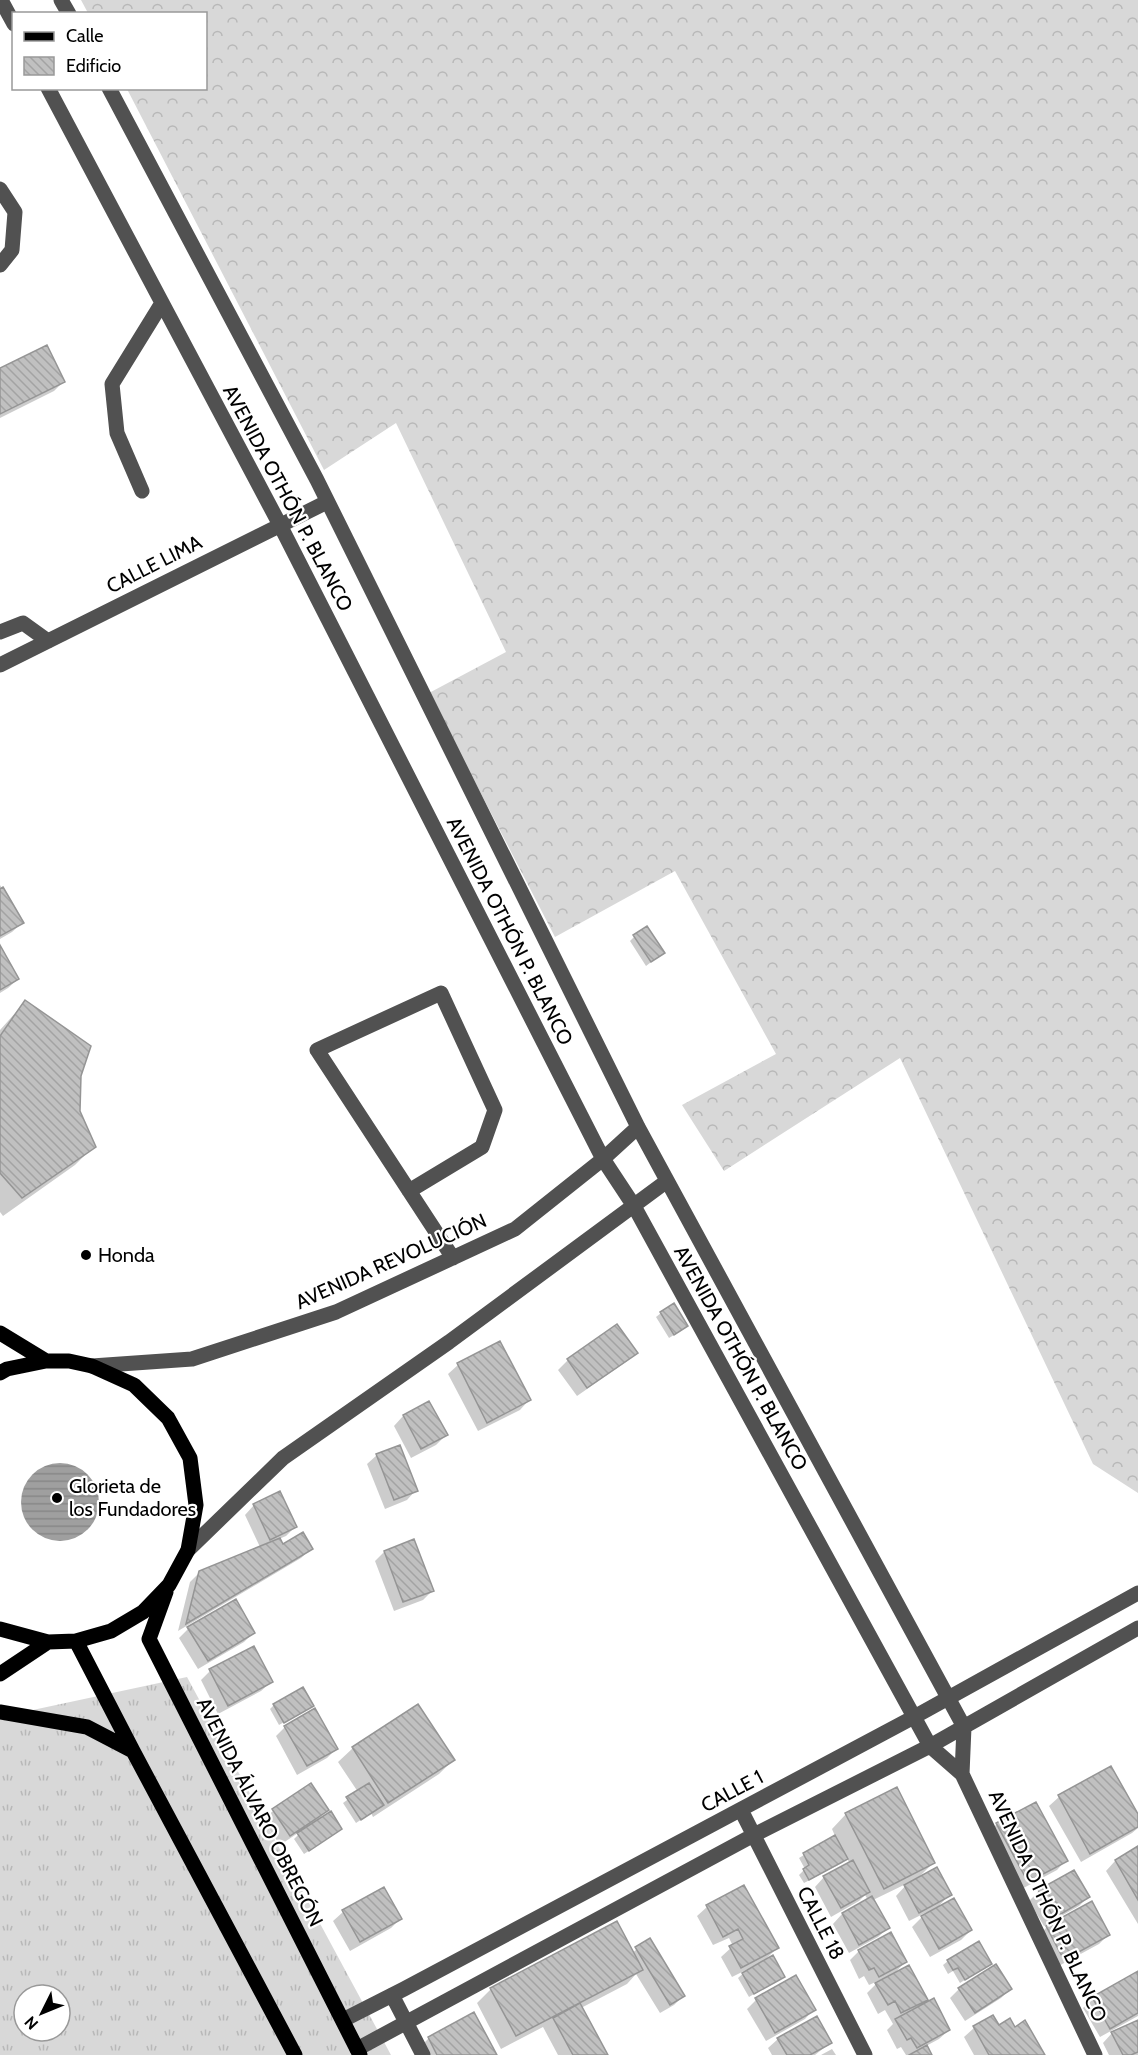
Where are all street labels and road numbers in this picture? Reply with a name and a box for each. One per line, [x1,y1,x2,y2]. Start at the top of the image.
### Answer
street label: AVENIDA OTHÓN P. BLANCO [218,381,358,615]
street label: CALLE LIMA [102,529,206,598]
street label: AVENIDA OTHÓN P. BLANCO [442,813,578,1049]
street label: AVENIDA REVOLUCIÓN [292,1208,490,1314]
street label: AVENIDA OTHÓN P. BLANCO [669,1242,813,1474]
street label: AVENIDA ÁLVARO OBREGÓN [192,1693,328,1931]
street label: CALLE 1 [697,1765,767,1817]
street label: AVENIDA OTHÓN P. BLANCO [984,1786,1112,2026]
street label: CALLE 18 [792,1882,850,1964]

